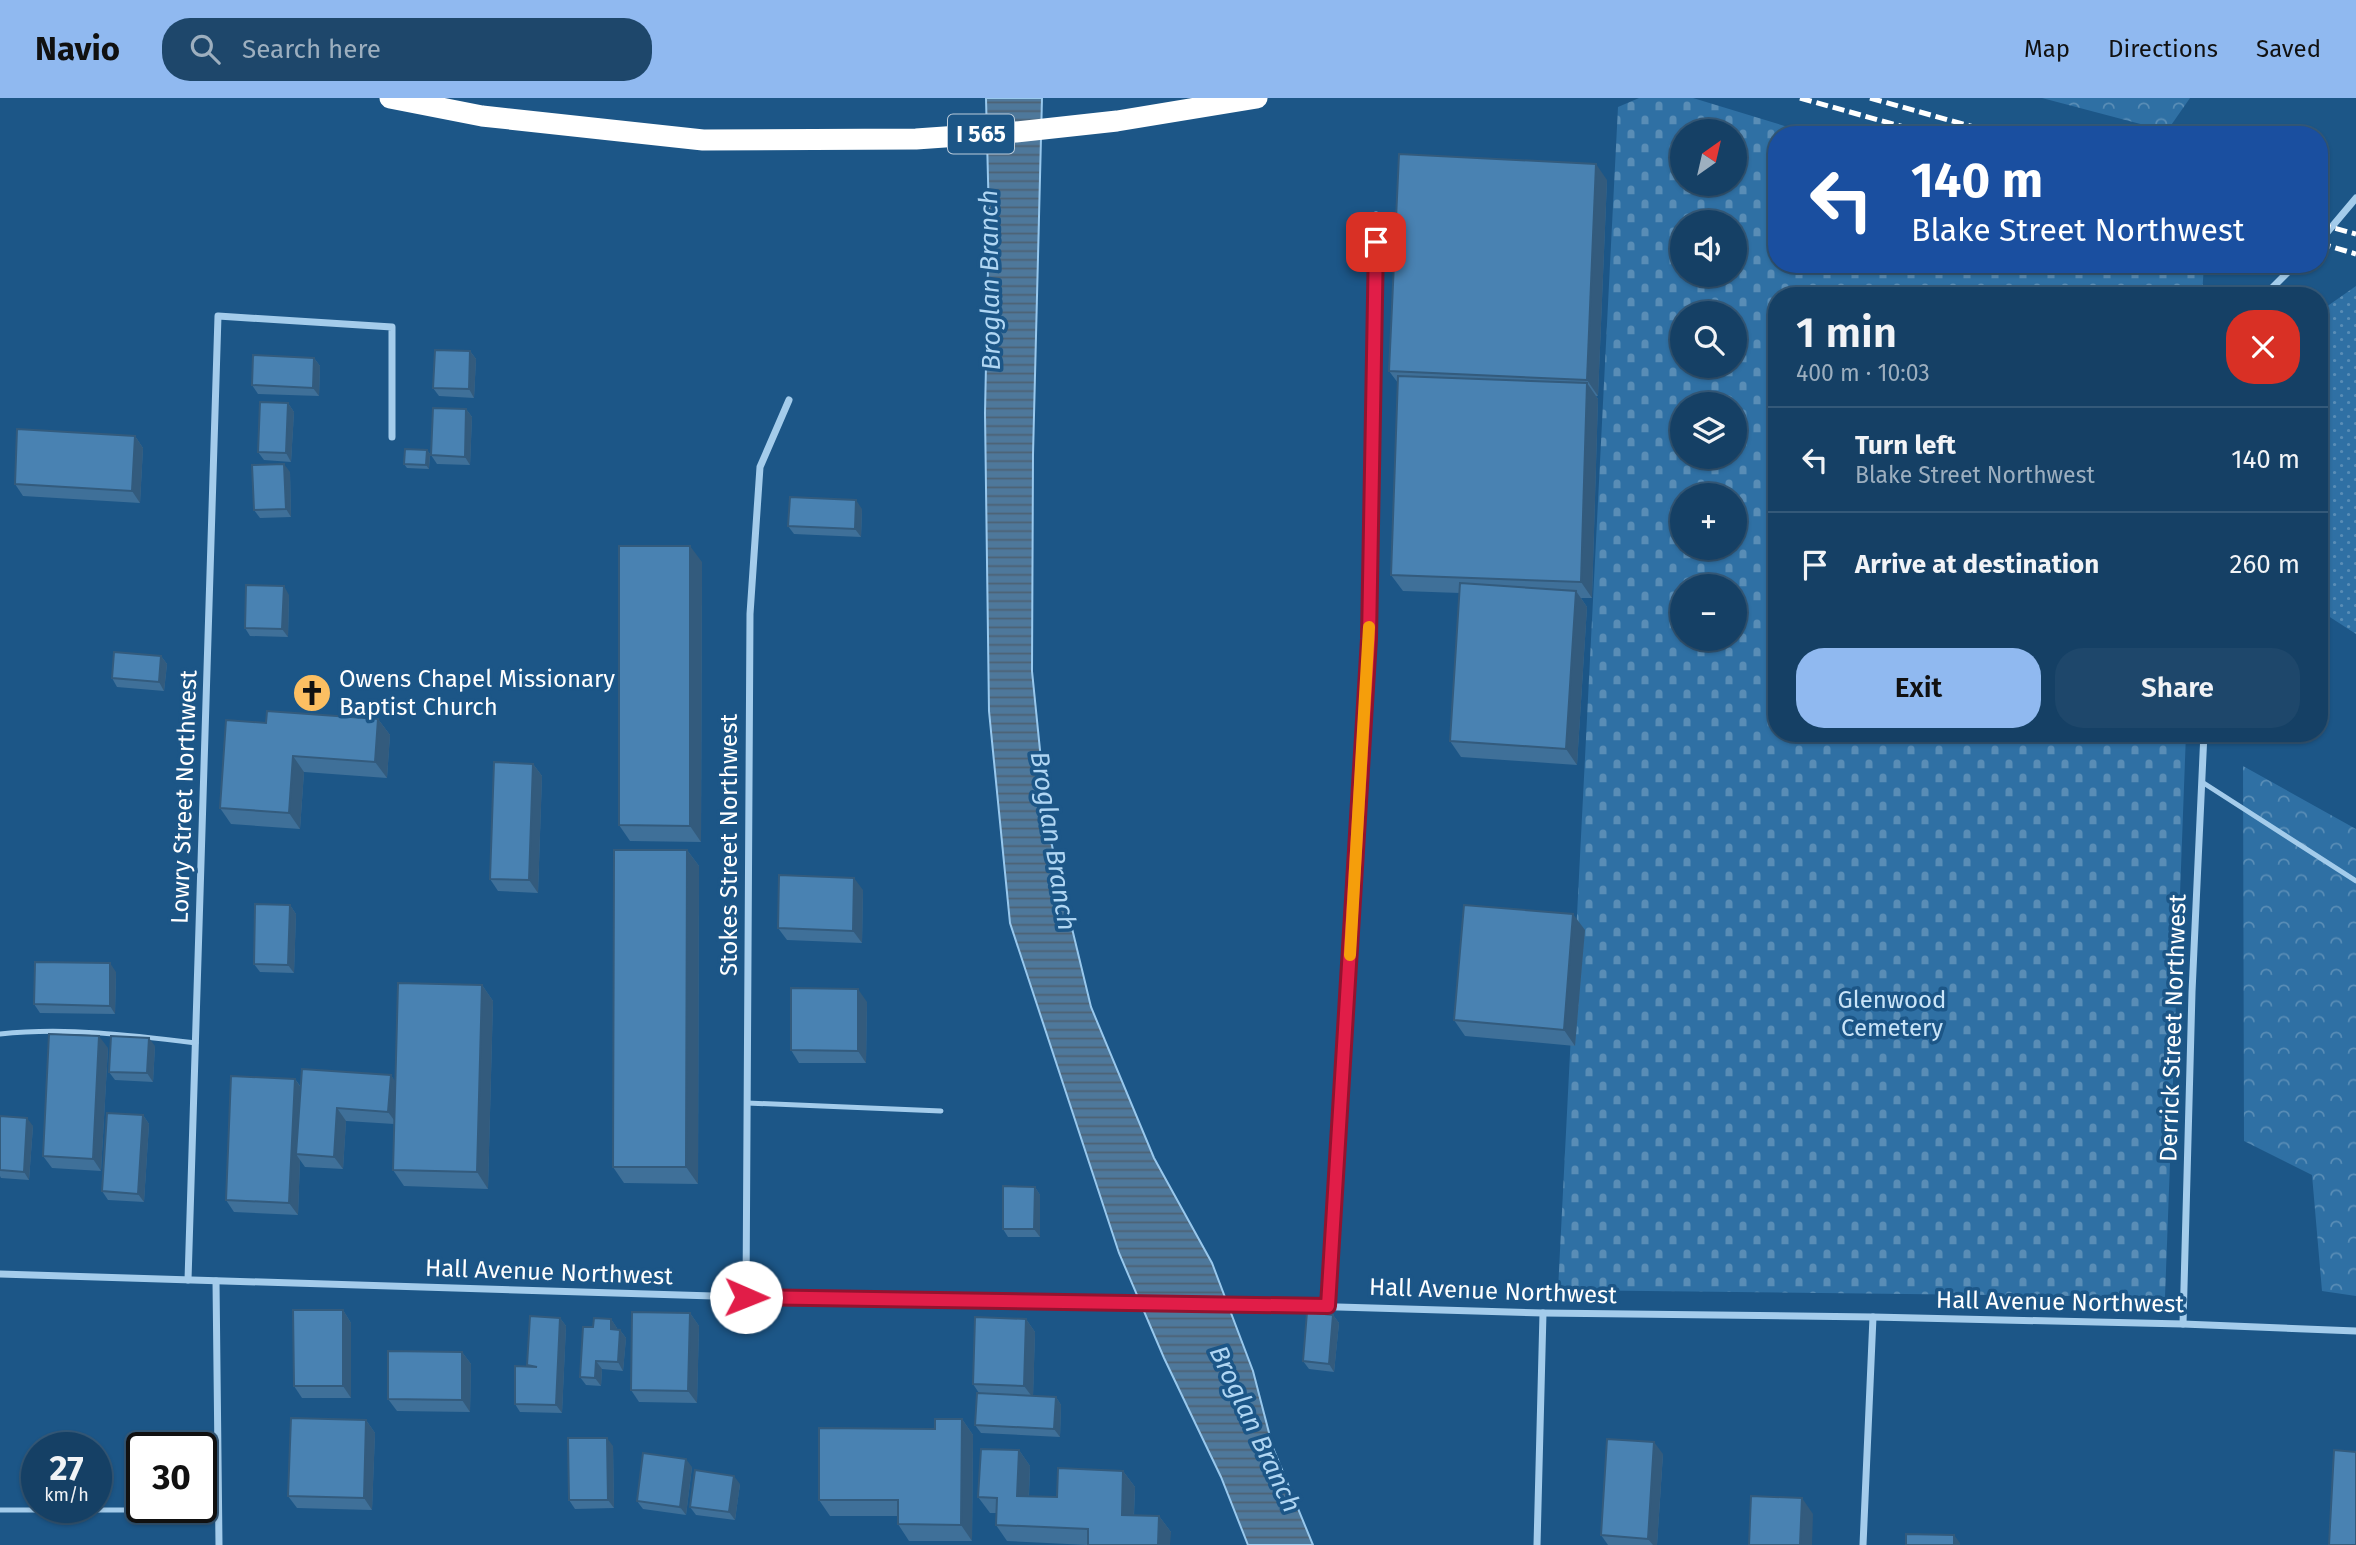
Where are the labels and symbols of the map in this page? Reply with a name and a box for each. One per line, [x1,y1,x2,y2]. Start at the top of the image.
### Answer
road number: I 565 [948,115,1014,154]
north arrow [1670,119,1746,196]
water label: Broglan Branch [973,189,1007,371]
pin [1346,212,1406,272]
place label: Owens Chapel Missionary Baptist Church [339,665,615,721]
street label: Lowry Street Northwest [166,669,202,924]
church icon: Owens Chapel Missionary Baptist Church [291,672,333,714]
street label: Stokes Street Northwest [715,714,743,976]
water label: Broglan Branch [1024,749,1082,933]
street label: Derrick Street Northwest [2154,893,2192,1162]
park label: Glenwood Cemetery [1838,986,1946,1042]
street label: Hall Avenue Northwest [425,1254,674,1290]
position arrow [709,1260,783,1334]
street label: Hall Avenue Northwest [1369,1273,1618,1309]
street label: Hall Avenue Northwest [1936,1286,2185,1318]
water label: Broglan Branch [1203,1340,1307,1518]
speed limit sign: 30 [126,1432,217,1523]

